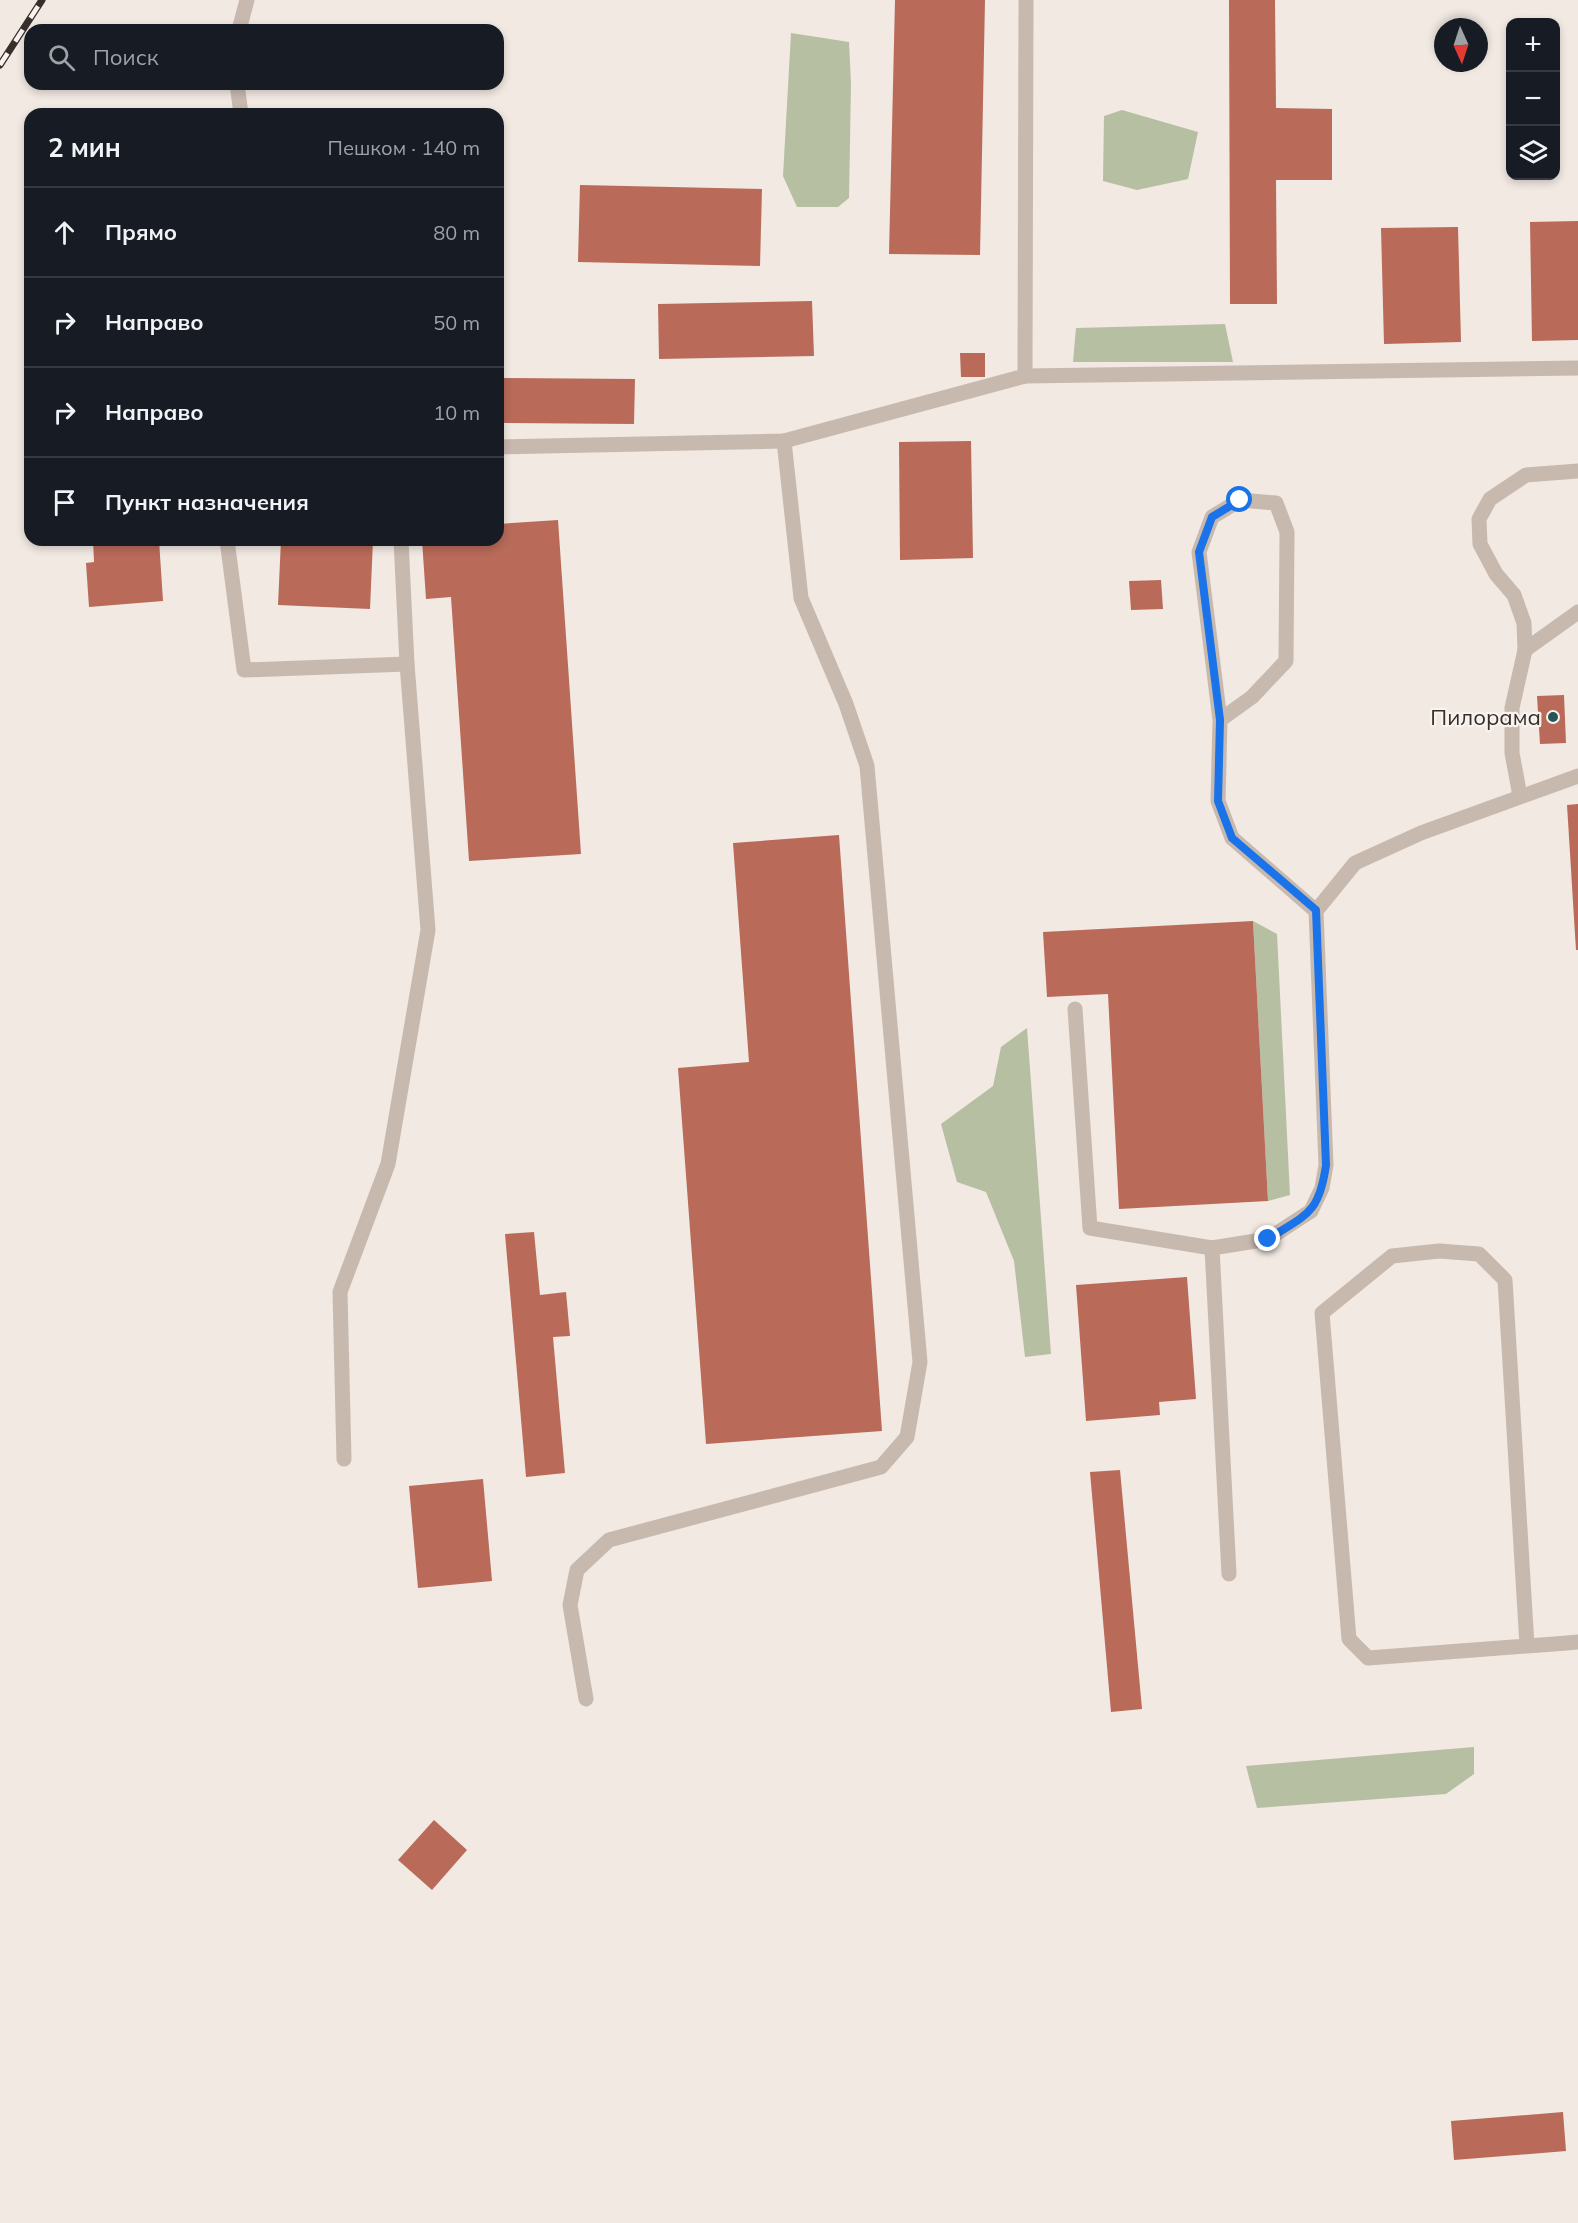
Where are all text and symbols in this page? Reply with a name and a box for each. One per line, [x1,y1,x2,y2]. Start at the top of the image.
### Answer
north arrow [1434,18,1488,72]
map controls [1506,18,1560,180]
button: + [1506,18,1560,72]
search box [24,24,504,90]
icon: search [45,41,78,74]
text: Поиск [93,43,159,71]
button: − [1506,72,1560,126]
button: layers [1506,126,1560,180]
text: 2 мин [48,131,121,164]
text: Пешком · 140 m [328,135,480,160]
icon: ahead [48,216,81,249]
text: Прямо [105,218,177,246]
text: 80 m [433,220,480,245]
icon: right [48,306,81,339]
text: Направо [105,308,203,336]
text: 50 m [433,310,480,335]
icon: right [48,396,81,429]
text: Направо [105,398,203,426]
text: 10 m [433,400,480,425]
icon: arrive [48,486,81,519]
route start [1226,486,1252,512]
text: Пункт назначения [105,488,309,516]
place label: Пилорама [1430,703,1541,731]
marker: Пилорама [1546,710,1560,724]
route end [1254,1225,1280,1251]

